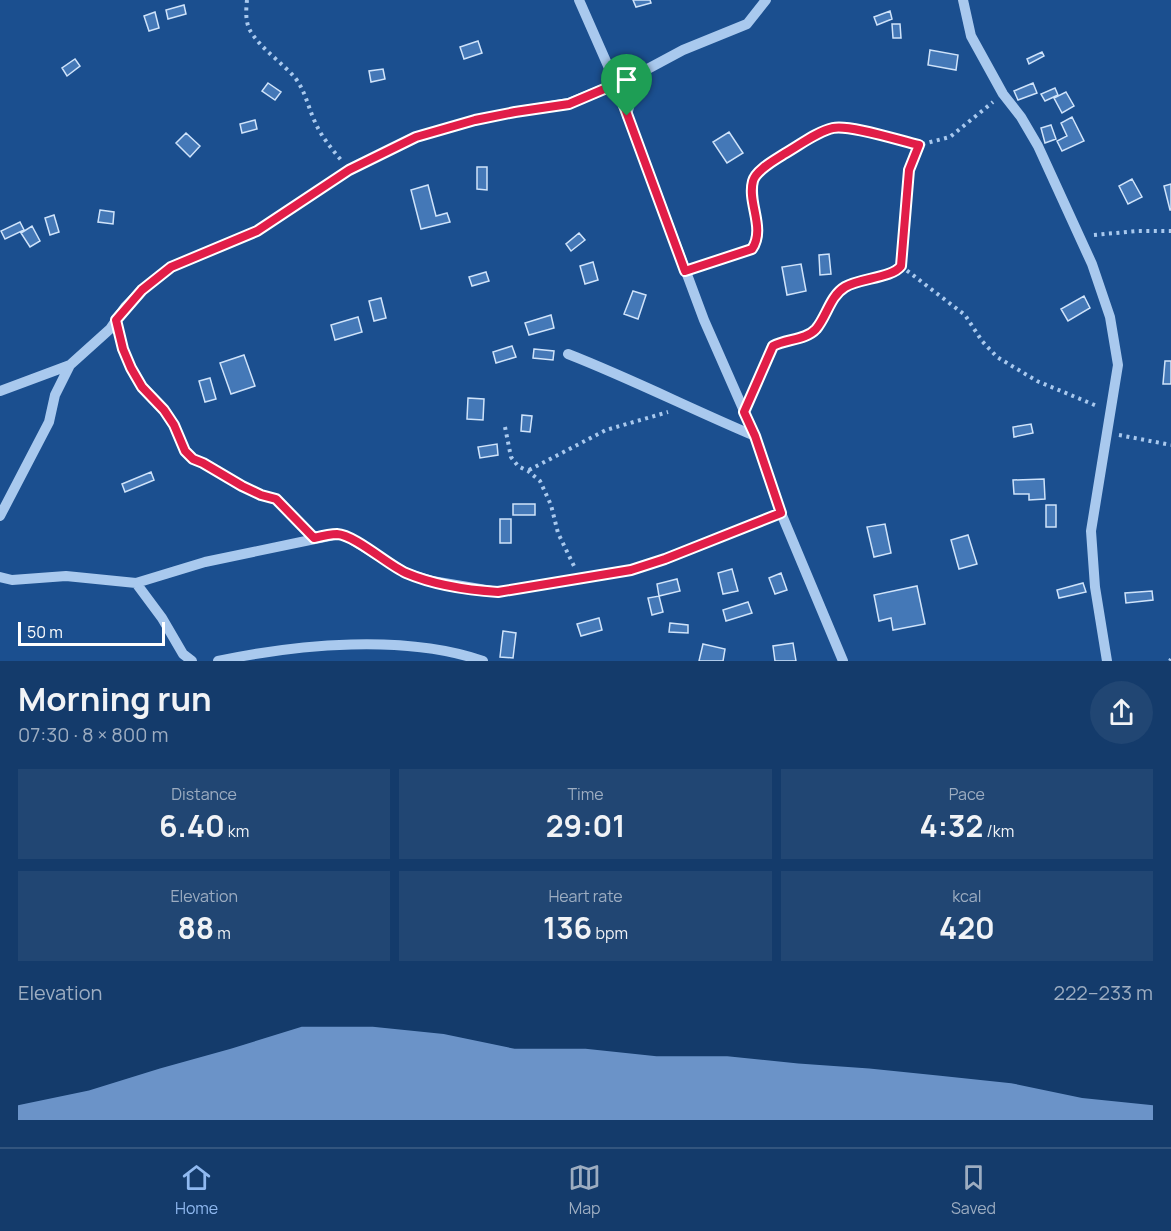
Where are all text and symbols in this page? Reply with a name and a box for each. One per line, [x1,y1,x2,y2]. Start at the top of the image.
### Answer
pin [601,54,652,116]
icon: arrive [610,63,643,96]
scale bar [18,619,165,646]
text: 50 m [27,621,63,643]
text: Morning run [18,676,212,721]
button: share [1090,681,1153,744]
text: 07:30 · 8 × 800 m [18,721,168,748]
text: Distance [171,783,237,805]
text: Time [567,783,604,805]
text: Pace [949,783,985,805]
text: 6.40 [159,805,225,846]
text: 29:01 [546,805,625,846]
text: 4:32 [919,805,983,846]
text: km [225,820,249,842]
text: /km [983,820,1014,842]
text: Elevation [170,885,238,907]
text: Heart rate [548,885,623,907]
text: kcal [952,885,981,907]
text: 88 [177,907,214,948]
text: 136 [543,907,592,948]
text: 420 [939,907,995,948]
text: m [214,922,231,944]
text: bpm [592,922,628,944]
text: Elevation [18,979,102,1006]
text: 222–233 m [1054,979,1153,1006]
tab: Home [175,1161,218,1219]
tab: Map [568,1161,601,1219]
tab: Saved [951,1161,996,1219]

